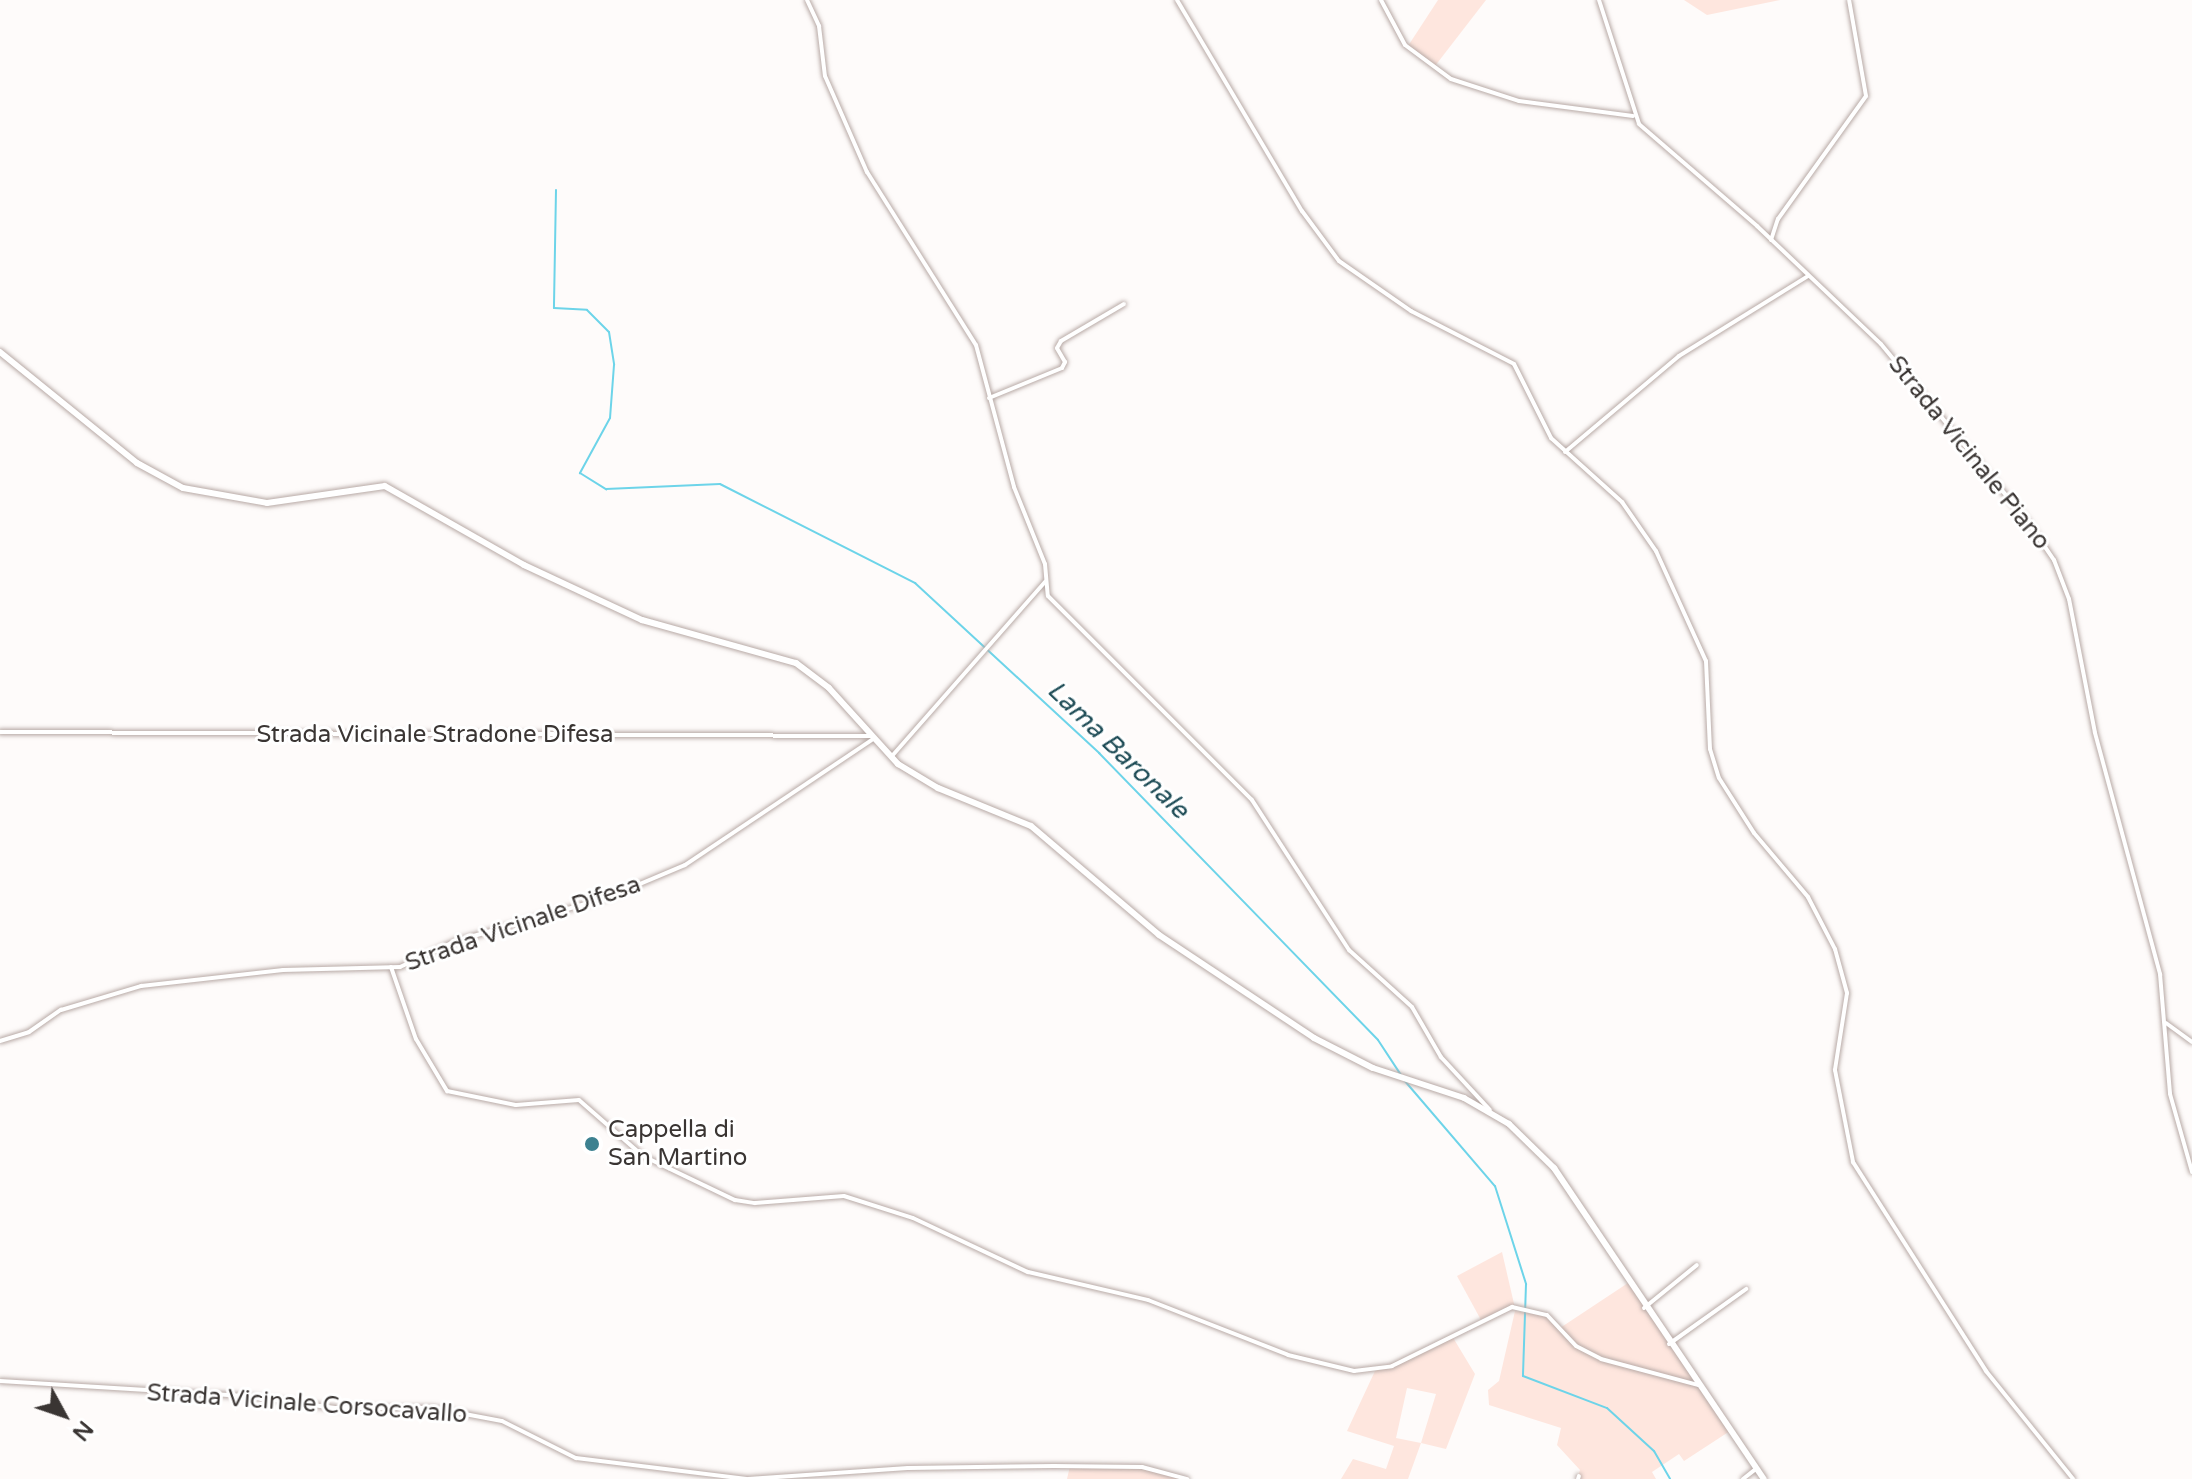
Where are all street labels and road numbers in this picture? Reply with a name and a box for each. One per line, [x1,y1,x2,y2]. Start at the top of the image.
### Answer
street label: Strada Vicinale Piano [1882,350,2056,556]
street label: Strada Vicinale Stradone Difesa [256,721,614,749]
street label: Strada Vicinale Difesa [402,870,644,978]
street label: Strada Vicinale Corsocavallo [146,1378,468,1430]

